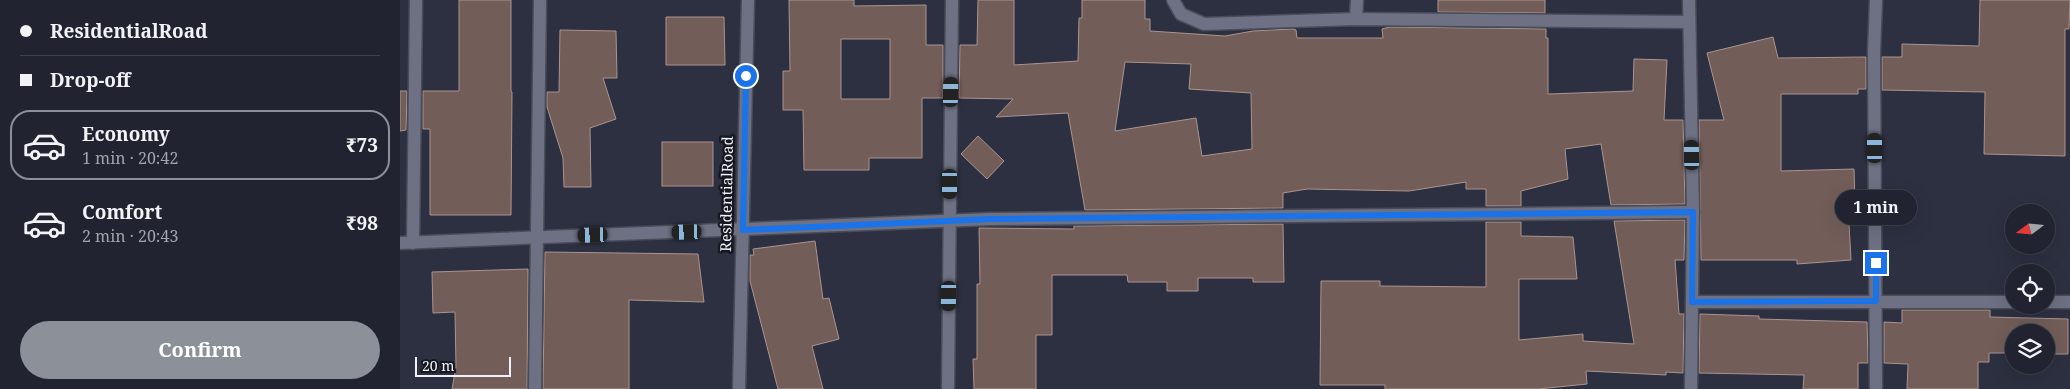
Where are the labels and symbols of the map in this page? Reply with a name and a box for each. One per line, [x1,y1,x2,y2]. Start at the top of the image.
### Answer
route start [735,65,757,87]
car [943,77,958,107]
car [1867,133,1882,163]
street label: ResidentialRoad [715,136,737,252]
car [1684,140,1699,170]
car [942,169,957,199]
callout: 1 min [1835,190,1917,226]
north arrow [2005,204,2055,254]
car [671,224,702,240]
car [577,227,608,243]
route end [1865,252,1887,274]
car [941,281,956,311]
scale bar [415,354,511,377]

